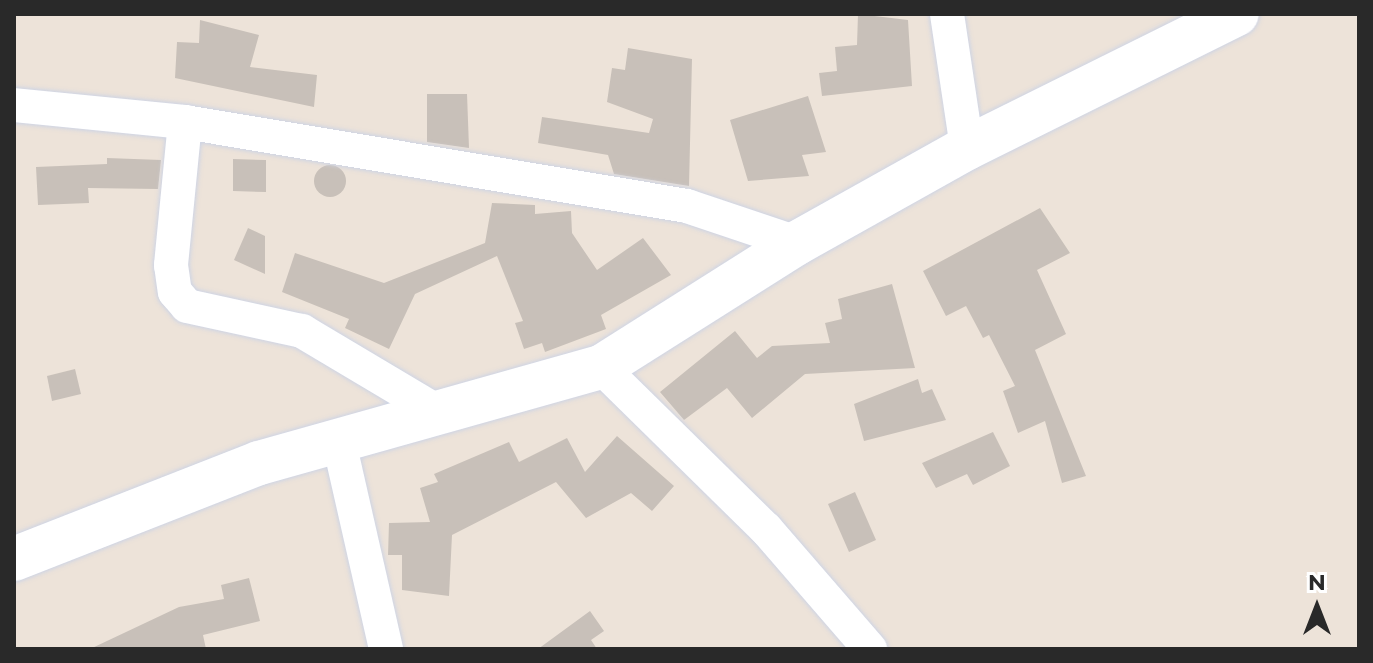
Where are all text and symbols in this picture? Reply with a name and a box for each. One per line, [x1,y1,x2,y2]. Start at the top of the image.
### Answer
north arrow [1277,567,1357,647]
text: N [1308,569,1326,596]

